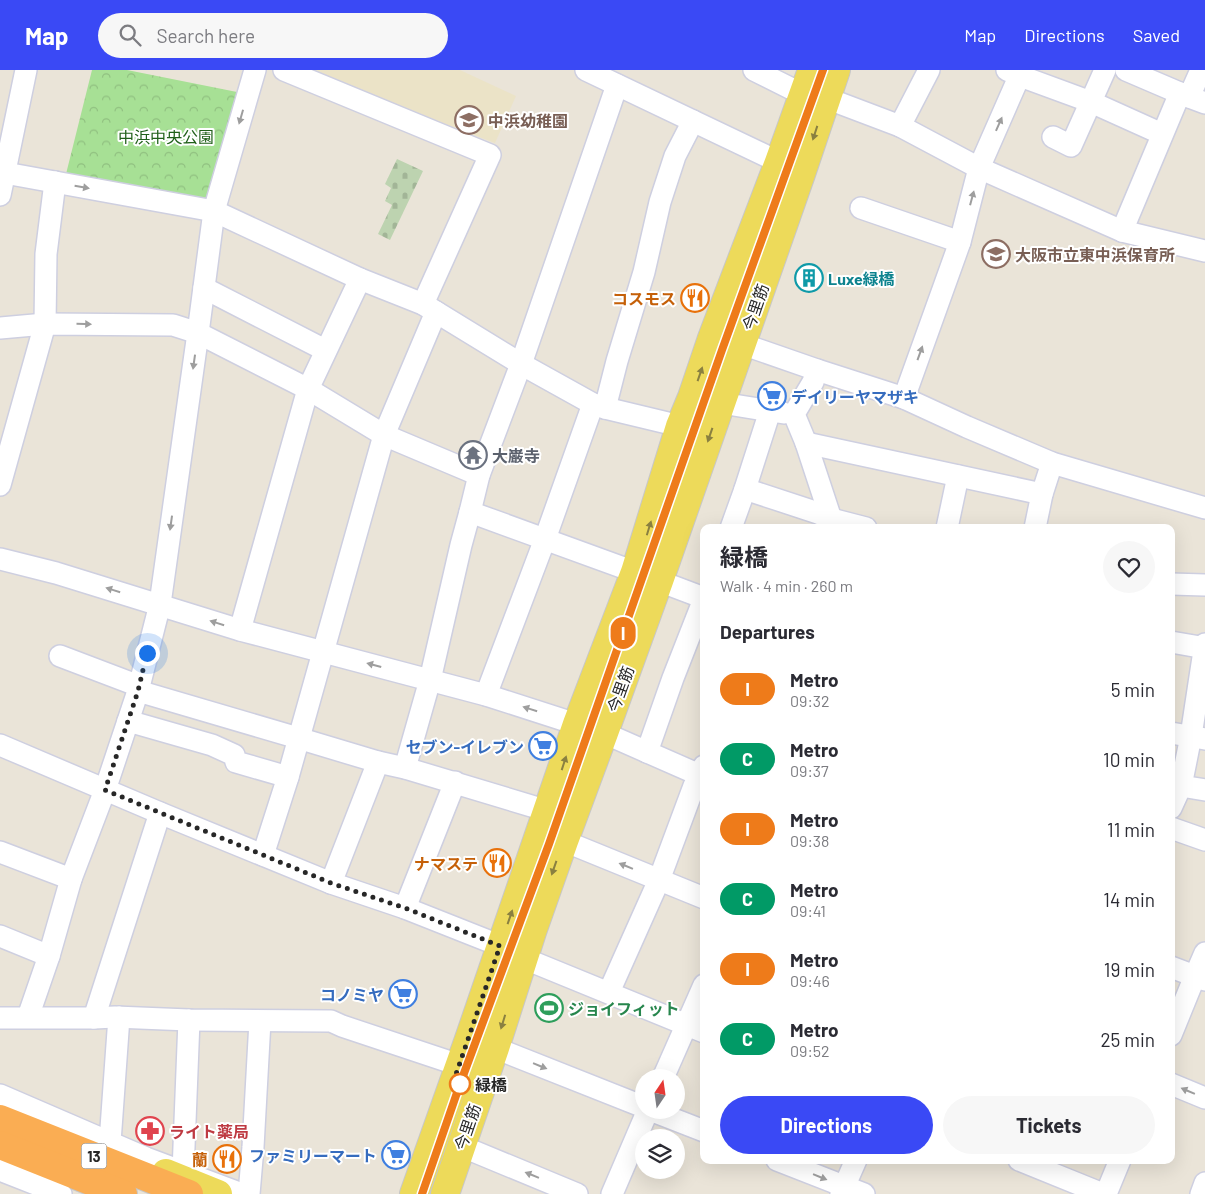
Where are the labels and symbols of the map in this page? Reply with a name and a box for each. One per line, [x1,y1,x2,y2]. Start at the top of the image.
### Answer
school or university icon: 中浜幼稚園 [454,105,484,135]
one-way arrow [237,109,245,124]
place label: 中浜幼稚園 [488,111,568,130]
one-way arrow [995,117,1003,131]
one-way arrow [811,125,818,140]
park label: 中浜中央公園 [118,127,214,146]
one-way arrow [75,183,90,191]
one-way arrow [968,191,976,206]
school or university icon: 大阪市立東中浜保育所 [981,239,1011,269]
place label: 大阪市立東中浜保育所 [1015,245,1175,264]
building icon: Luxe緑橋 [794,263,824,293]
place label: Luxe緑橋 [828,269,895,288]
street label: 今里筋 [738,281,772,333]
restaurant icon: コスモス [680,283,710,313]
place label: コスモス [612,289,676,308]
one-way arrow [76,320,92,328]
one-way arrow [917,345,925,360]
one-way arrow [190,354,198,370]
one-way arrow [696,366,704,381]
supermarket icon: デイリーヤマザキ [757,381,787,411]
place label: デイリーヤマザキ [791,387,919,406]
one-way arrow [706,428,714,443]
temple icon: 大巌寺 [458,440,488,470]
place label: 大巌寺 [492,446,540,465]
one-way arrow [167,515,175,531]
one-way arrow [645,521,653,536]
one-way arrow [105,586,120,594]
line badge: I [607,617,639,649]
one-way arrow [210,618,225,626]
your location [135,641,160,666]
one-way arrow [367,661,382,669]
street label: 今里筋 [603,663,637,715]
one-way arrow [523,705,538,713]
supermarket icon: セブン-イレブン [528,731,558,761]
place label: セブン-イレブン [405,737,524,756]
one-way arrow [560,755,568,770]
restaurant icon: ナマステ [482,848,512,878]
place label: ナマステ [414,854,478,873]
one-way arrow [550,861,558,876]
one-way arrow [619,862,633,870]
one-way arrow [507,909,515,924]
supermarket icon: コノミヤ [388,979,418,1009]
place label: コノミヤ [320,985,384,1004]
sports icon: ジョイフィット [534,993,564,1023]
place label: ジョイフィット [568,999,680,1018]
one-way arrow [499,1015,507,1030]
one-way arrow [533,1062,548,1070]
north arrow [635,1069,685,1119]
marker: 緑橋 [449,1073,471,1095]
place label: 緑橋 [475,1075,507,1094]
one-way arrow [1180,1087,1195,1095]
street label: 今里筋 [450,1101,484,1153]
pharmacy icon: ライト薬局 [135,1116,165,1146]
place label: ライト薬局 [169,1122,249,1141]
supermarket icon: ファミリーマート [381,1140,411,1170]
road number: 13 [82,1144,106,1168]
restaurant icon: 蘭 [212,1144,242,1174]
place label: ファミリーマート [249,1146,377,1165]
place label: 蘭 [192,1150,208,1169]
one-way arrow [525,1171,539,1179]
one-way arrow [813,1174,828,1181]

